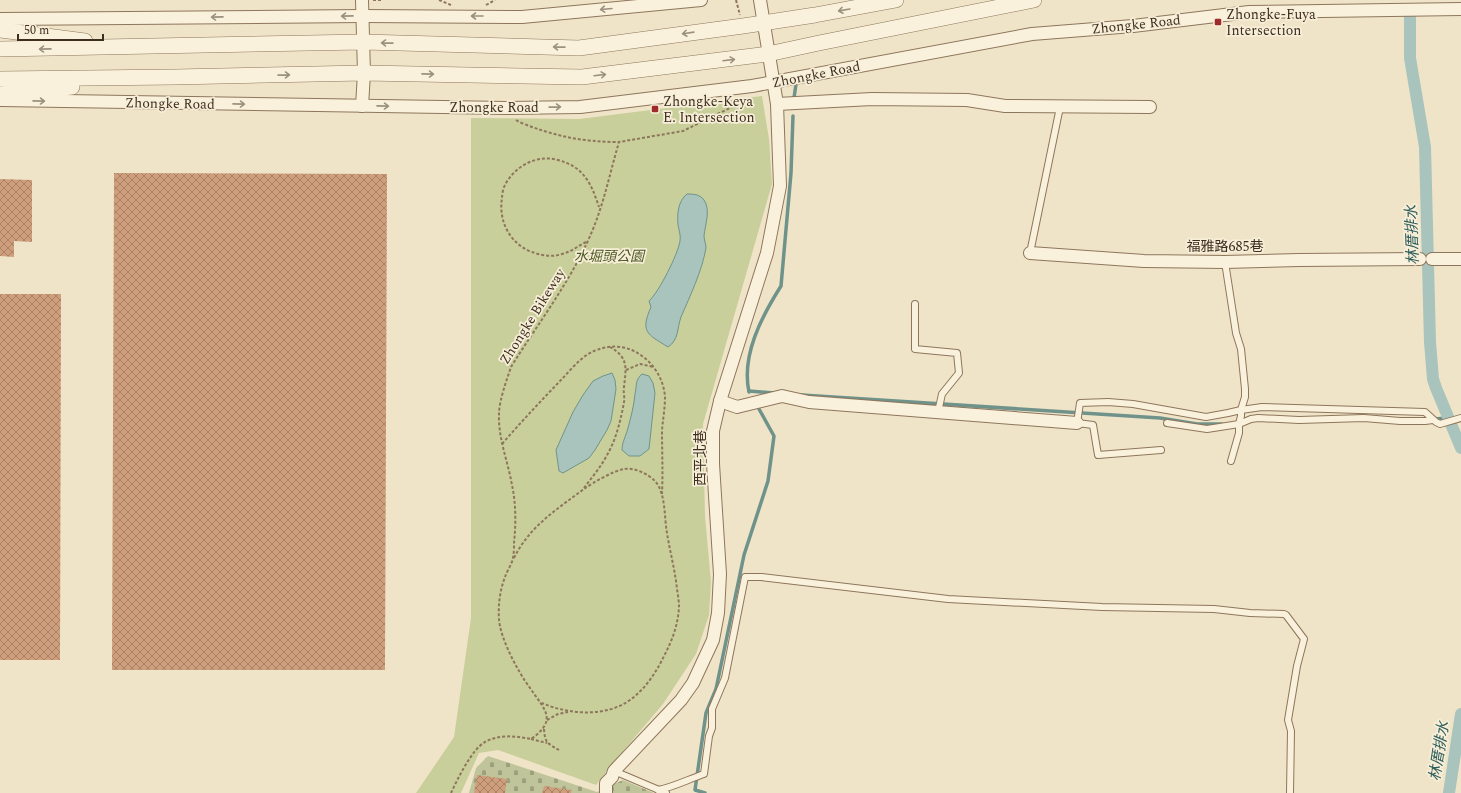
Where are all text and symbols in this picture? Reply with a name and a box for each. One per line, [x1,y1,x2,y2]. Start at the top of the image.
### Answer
place label: Zhongke-Fuya Intersection [1226,4,1316,41]
one-way arrow [600,5,613,13]
one-way arrow [838,6,851,14]
street label: Zhongke Road [1090,9,1182,40]
one-way arrow [341,12,354,20]
one-way arrow [471,12,484,20]
one-way arrow [211,13,224,21]
scale bar [18,16,103,42]
marker: Zhongke-Fuya Intersection [1213,17,1223,27]
text: 50 m [24,21,49,40]
one-way arrow [682,30,695,37]
one-way arrow [381,39,394,47]
one-way arrow [553,44,566,51]
one-way arrow [39,45,52,53]
one-way arrow [722,56,735,64]
street label: Zhongke Road [770,56,862,93]
one-way arrow [421,70,434,78]
one-way arrow [277,71,290,79]
one-way arrow [593,71,606,79]
place label: Zhongke-Keya E. Intersection [663,91,755,128]
street label: Zhongke Road [125,92,215,115]
one-way arrow [32,97,45,105]
street label: Zhongke Road [449,97,539,118]
one-way arrow [232,100,245,108]
one-way arrow [376,103,389,110]
one-way arrow [548,103,561,111]
marker: Zhongke-Keya E. Intersection [650,104,660,114]
water label: 林厝排水 [1400,204,1425,265]
street label: 福雅路685巷 [1187,236,1264,257]
park label: 水堀頭公園 [574,246,646,267]
street label: Zhongke Bikeway [494,263,571,369]
street label: 西平北巷 [690,430,711,486]
water label: 林厝排水 [1423,719,1456,783]

